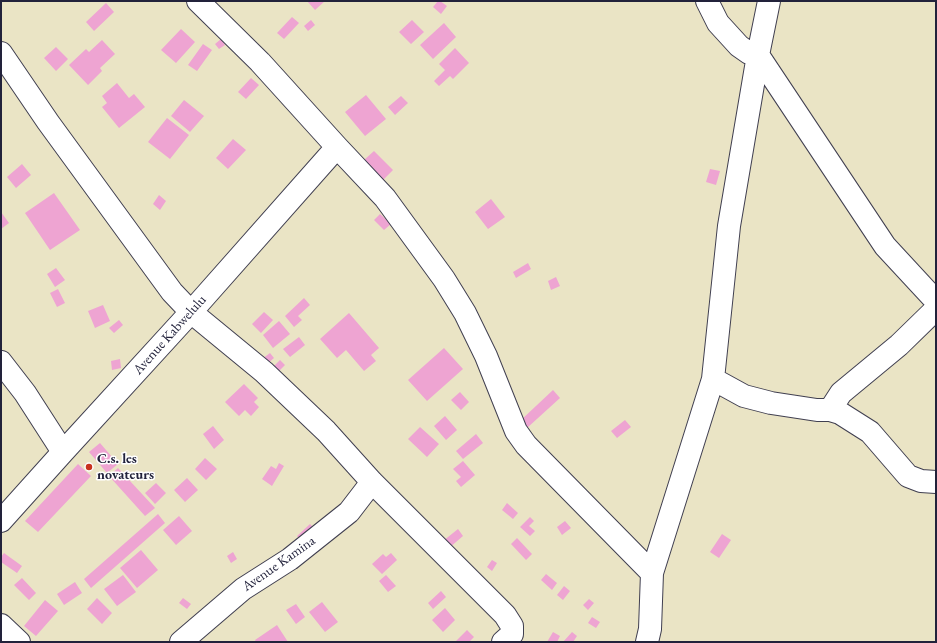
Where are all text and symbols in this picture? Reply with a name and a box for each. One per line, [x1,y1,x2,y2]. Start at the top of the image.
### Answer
street label: Avenue Kabwelulu [130,292,210,378]
place label: C.s. les novateurs [97,451,154,484]
marker: C.s. les novateurs [84,462,94,472]
street label: Avenue Kamina [239,533,319,595]

